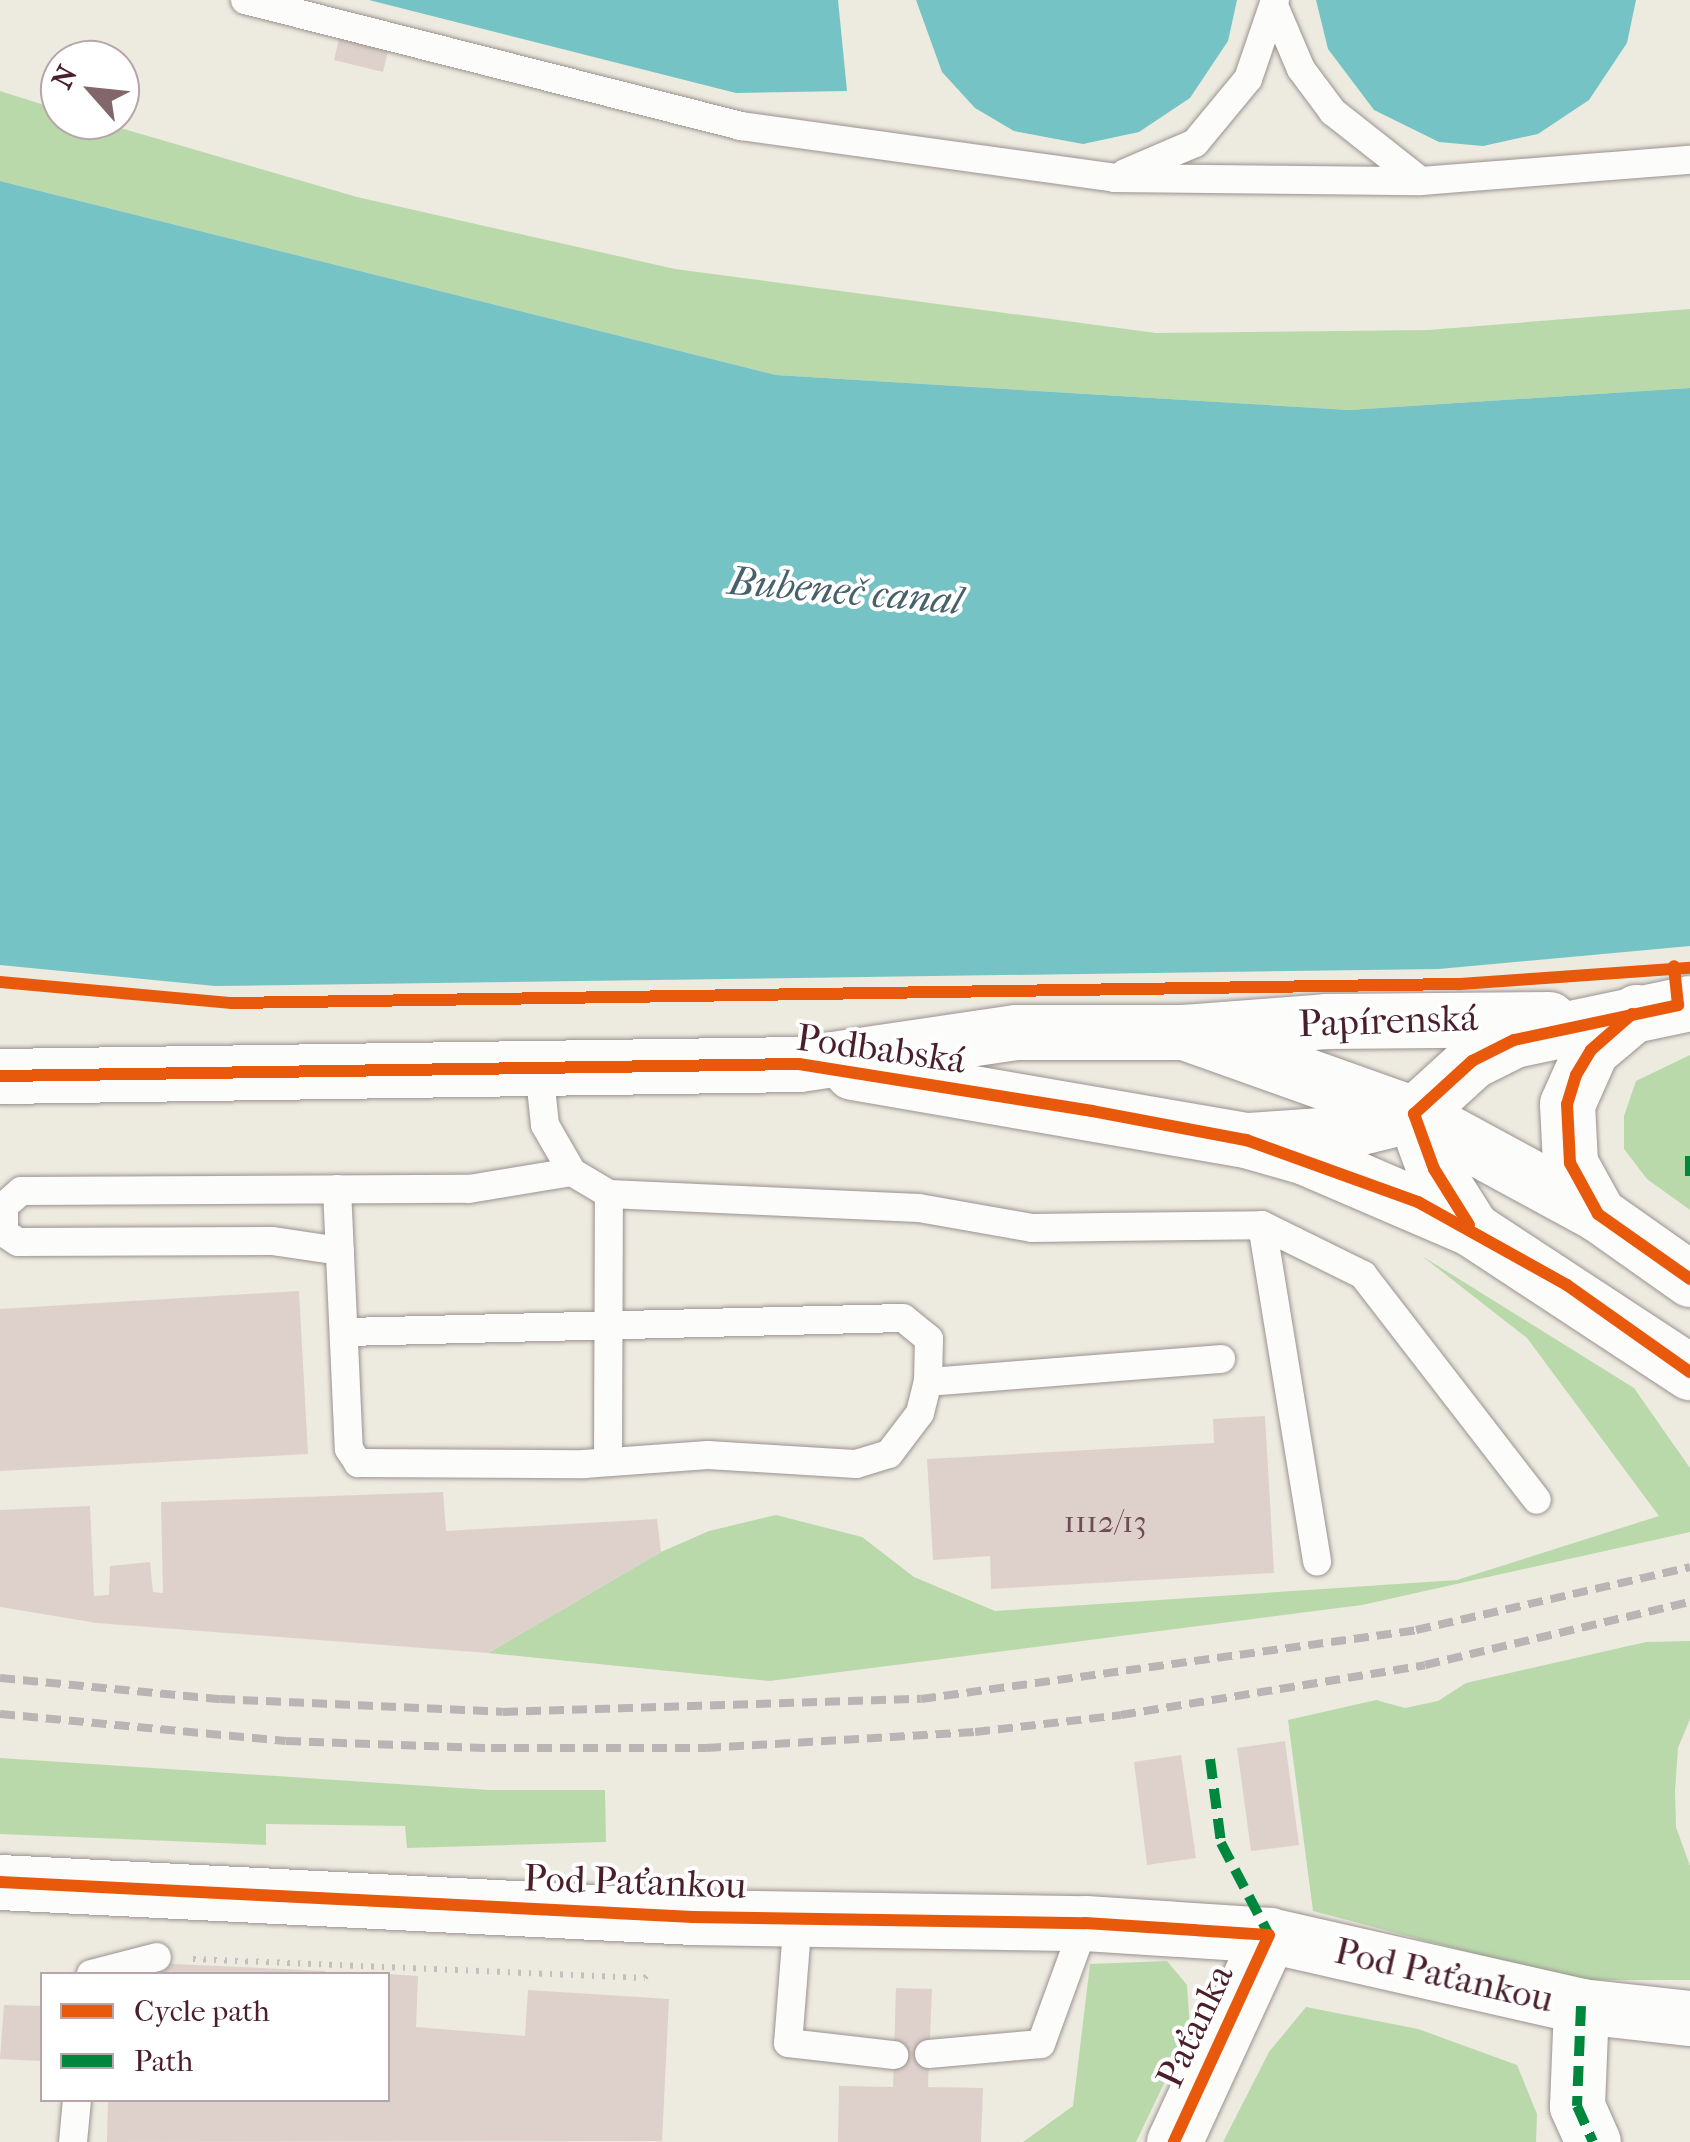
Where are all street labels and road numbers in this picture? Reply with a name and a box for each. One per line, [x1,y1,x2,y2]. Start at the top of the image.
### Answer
street label: Papírenská [1297,995,1479,1047]
street label: Podbabská [793,1015,969,1083]
street label: Pod Paťankou [523,1855,747,1909]
street label: Pod Paťankou [1330,1928,1558,2022]
street label: Paťanka [1147,1957,1243,2095]

